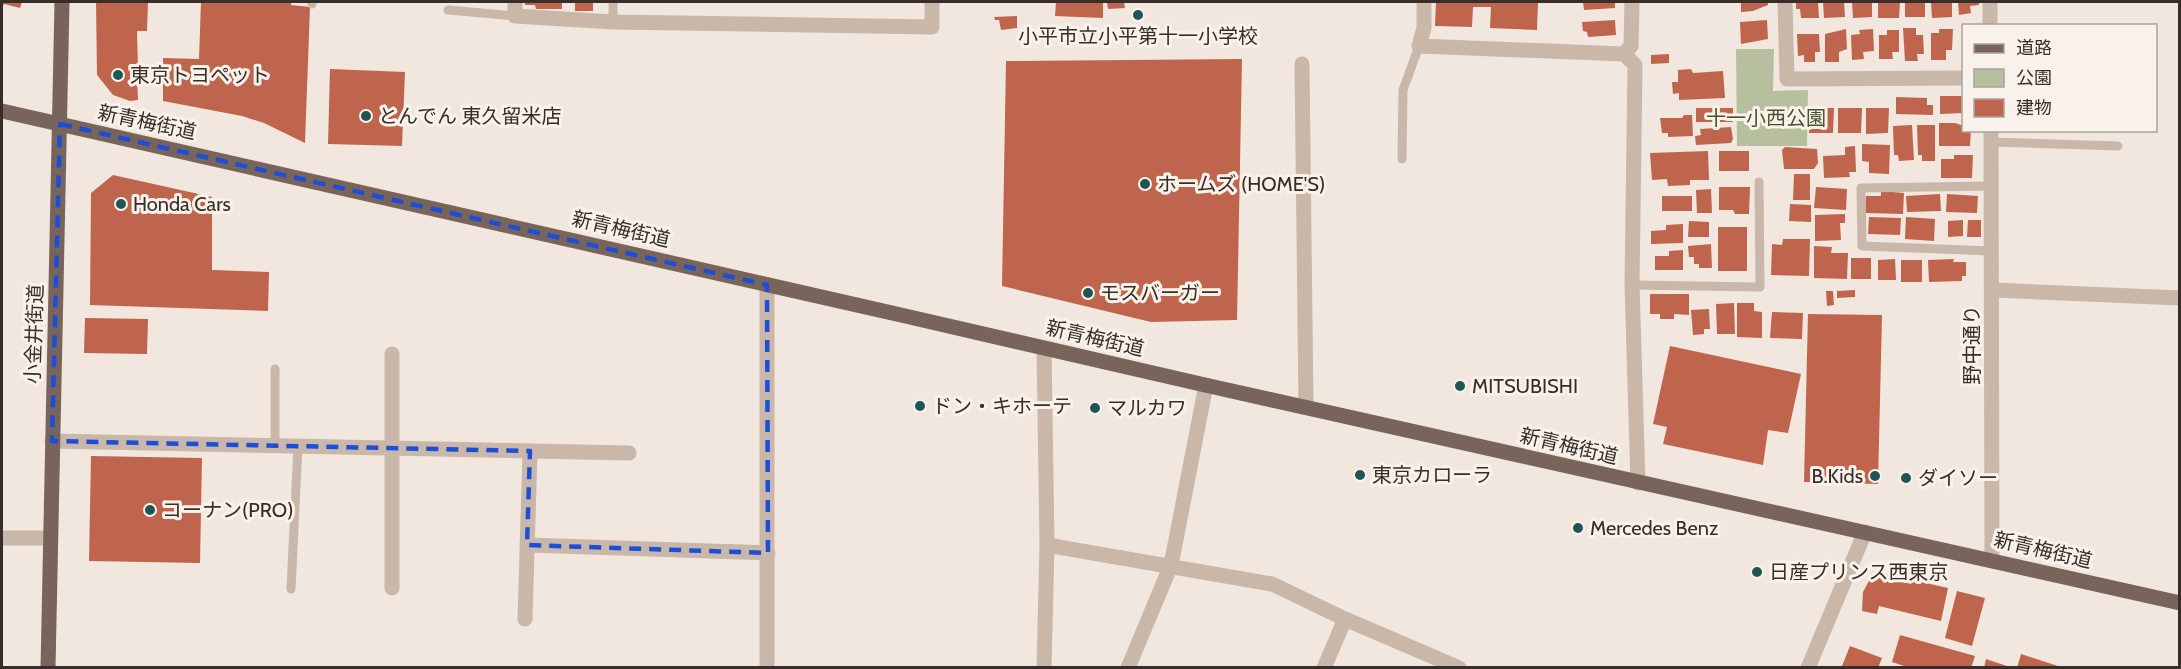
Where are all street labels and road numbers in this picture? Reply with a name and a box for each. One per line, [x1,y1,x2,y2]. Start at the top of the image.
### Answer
street label: 新青梅街道 [96,100,198,144]
street label: 新青梅街道 [570,206,672,252]
street label: 小金井街道 [20,284,48,384]
street label: 野中通り [1960,305,1984,385]
street label: 新青梅街道 [1044,315,1146,361]
street label: 新青梅街道 [1518,423,1620,469]
street label: 新青梅街道 [1992,527,2094,573]

